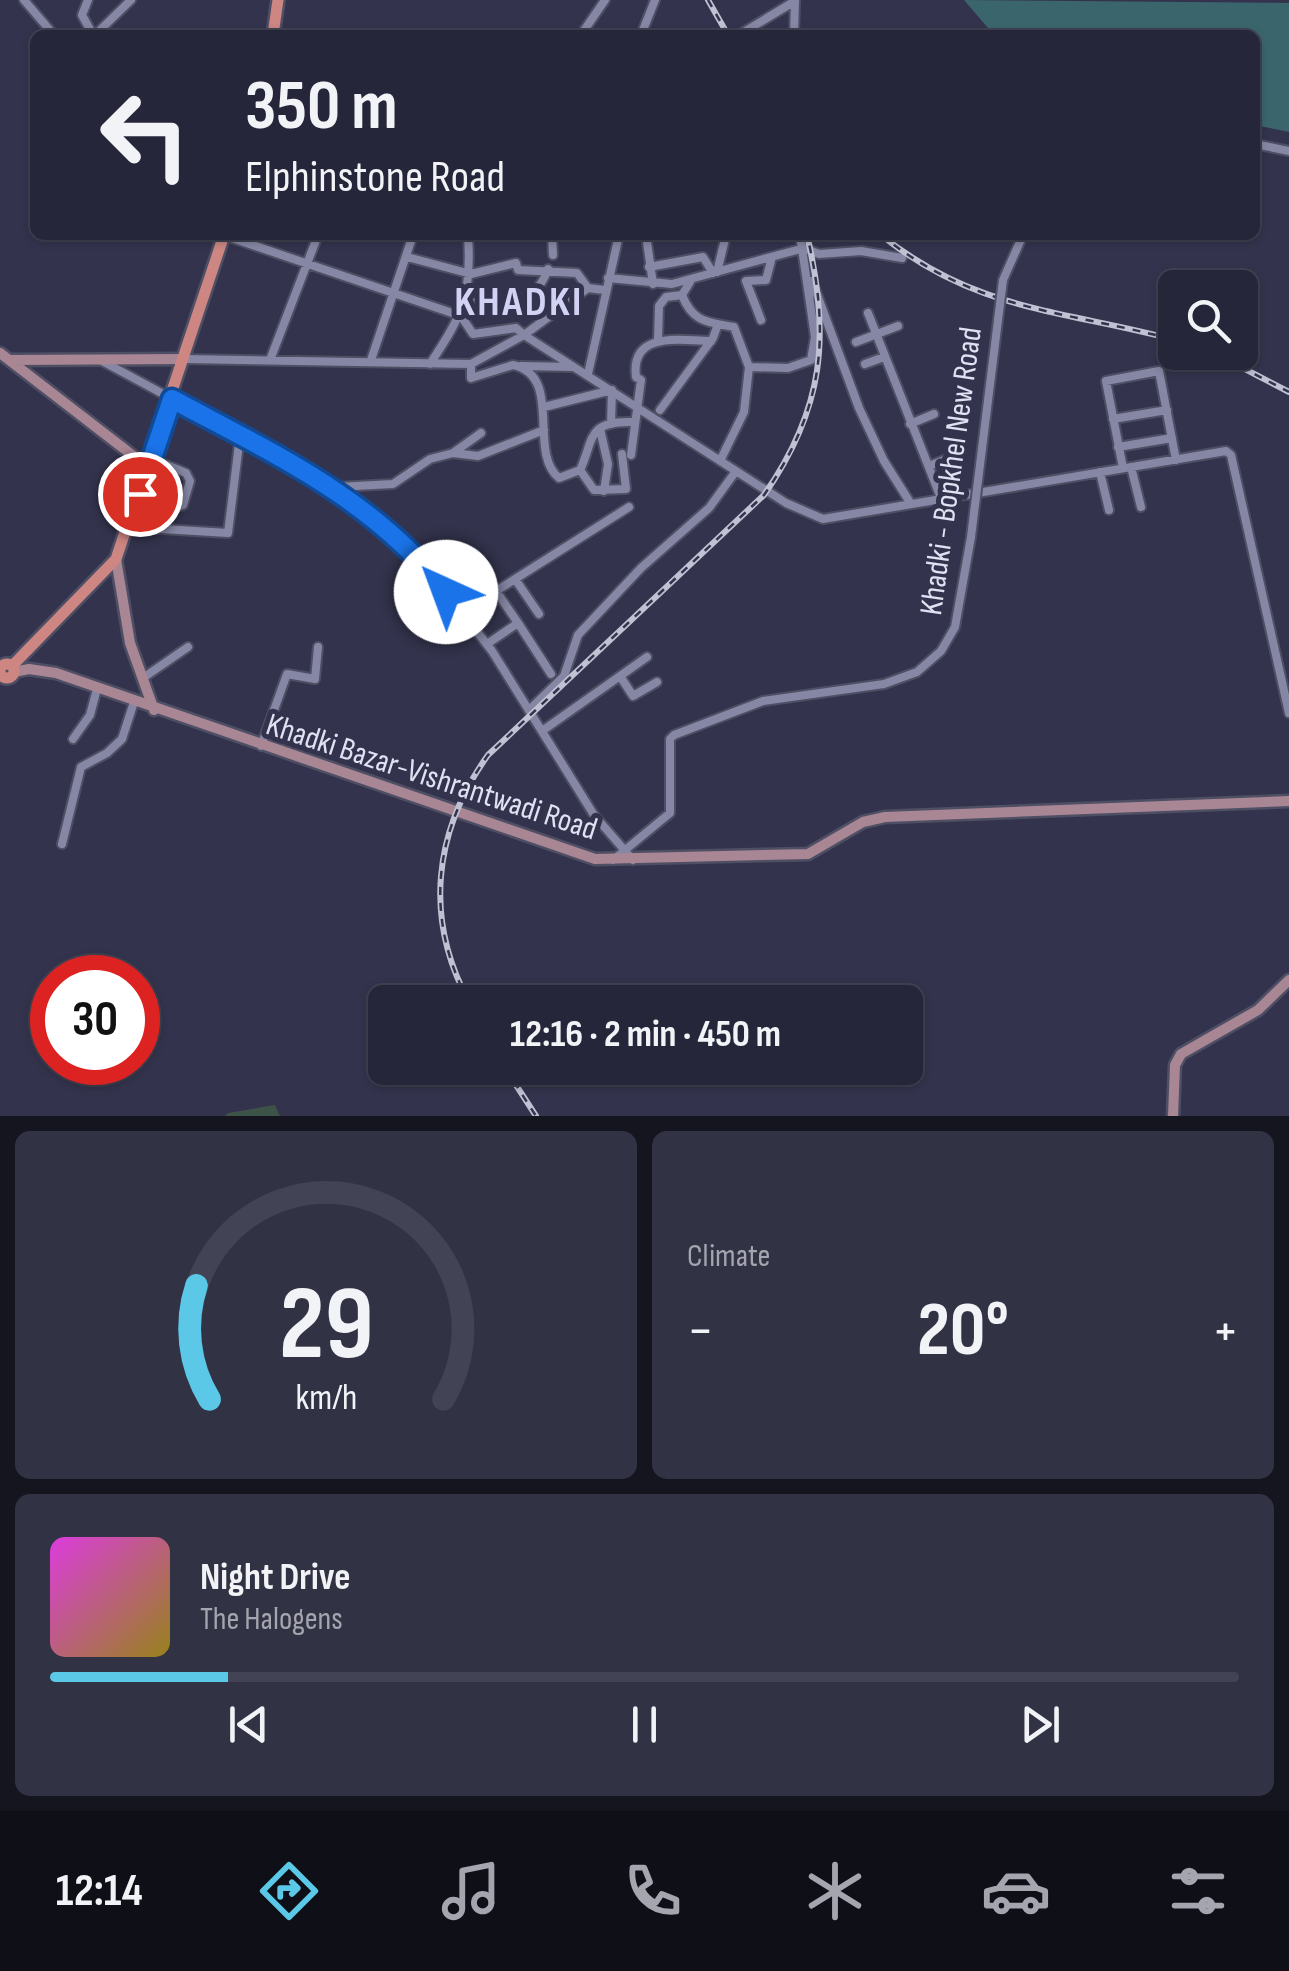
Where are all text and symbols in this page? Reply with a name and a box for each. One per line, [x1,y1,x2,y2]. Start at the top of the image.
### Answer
text: 350 m [245,65,398,149]
icon: left [80,70,210,200]
text: Elphinstone Road [245,150,505,205]
map controls [1158,270,1258,370]
button: search [1158,270,1258,370]
district label: KHADKI [454,277,584,328]
street label: Khadki - Bopkhel New Road [912,325,991,618]
pin [98,452,183,537]
icon: arrive [113,467,168,522]
position arrow [394,540,498,644]
street label: Khadki Bazar-Vishrantwadi Road [261,706,602,849]
speed limit sign: 30 [30,955,160,1085]
text: 12:16 · 2 min · 450 m [510,1012,781,1057]
text: Climate [687,1237,770,1276]
text: 29 [279,1263,373,1388]
text: 20° [917,1286,1009,1377]
text: − [687,1298,714,1365]
text: + [1212,1298,1239,1365]
text: km/h [295,1377,357,1420]
text: Night Drive [200,1555,351,1600]
text: The Halogens [200,1600,343,1639]
icon: previous [221,1697,276,1752]
icon: pause [617,1697,672,1752]
icon: next [1013,1697,1068,1752]
icon: directions [254,1856,324,1926]
icon: music [436,1856,506,1926]
icon: phone [618,1856,688,1926]
icon: climate [800,1856,870,1926]
icon: car [981,1856,1051,1926]
icon: filters [1163,1856,1233,1926]
text: 12:14 [56,1864,143,1919]

